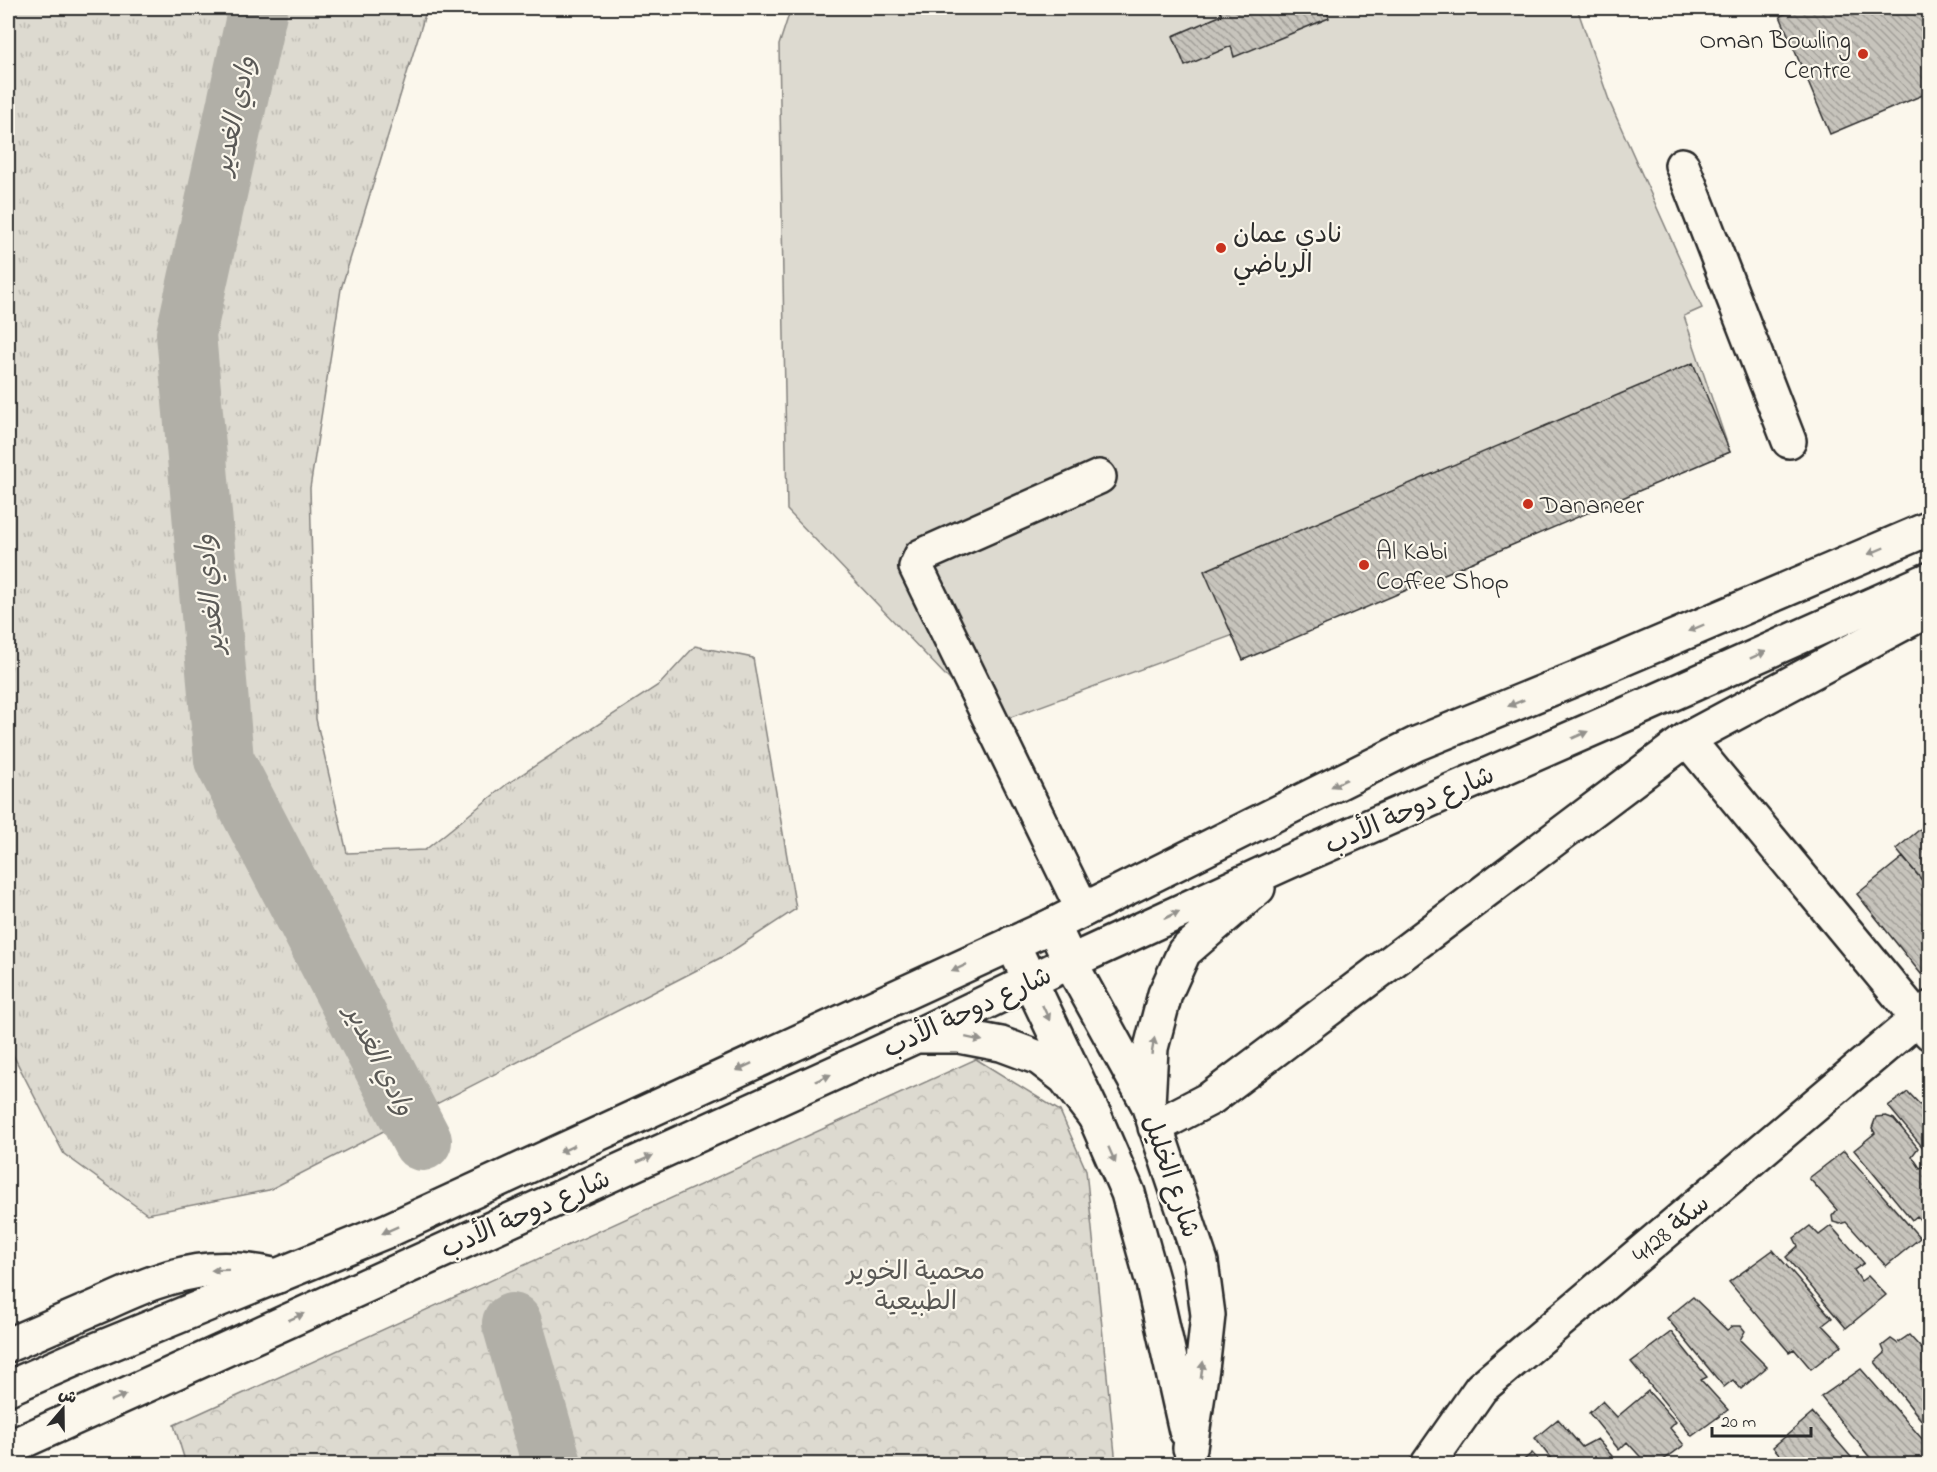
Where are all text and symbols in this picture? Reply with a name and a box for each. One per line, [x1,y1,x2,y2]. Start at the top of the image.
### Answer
place label: Oman Bowling Centre [1699,23,1851,91]
marker: Oman Bowling Centre [1856,47,1870,61]
water label: وادي الغدير [204,53,268,181]
place label: نادي عمان الرياضي [1233,217,1342,286]
marker: نادي عمان الرياضي [1214,241,1228,255]
place label: Dananeer [1539,488,1645,526]
marker: Dananeer [1521,497,1535,511]
water label: وادي الغدير [187,532,236,658]
place label: Al Kabi Coffee Shop [1376,534,1509,602]
one-way arrow [1866,546,1884,556]
marker: Al Kabi Coffee Shop [1357,558,1371,572]
one-way arrow [1687,623,1705,633]
one-way arrow [1750,651,1767,660]
one-way arrow [1507,698,1525,708]
one-way arrow [1572,730,1589,739]
street label: شارع دوحة الأدب [1319,756,1501,866]
one-way arrow [1330,778,1347,787]
one-way arrow [1163,911,1180,920]
street label: شارع دوحة الأدب [877,956,1059,1069]
one-way arrow [950,963,968,973]
water label: وادي الغدير [332,996,422,1124]
one-way arrow [1041,1005,1050,1022]
one-way arrow [965,1035,984,1044]
one-way arrow [1149,1037,1158,1056]
one-way arrow [735,1062,753,1072]
one-way arrow [814,1073,832,1083]
street label: شارع الخليل [1130,1110,1208,1244]
one-way arrow [558,1144,575,1153]
one-way arrow [1107,1147,1117,1165]
one-way arrow [637,1154,654,1163]
street label: شارع دوحة الأدب [435,1160,617,1270]
street label: سكة 4128 [1625,1186,1719,1274]
one-way arrow [380,1225,398,1235]
park label: محمية الخوير الطبيعية [845,1254,985,1322]
one-way arrow [211,1265,230,1274]
one-way arrow [287,1313,304,1322]
one-way arrow [1198,1360,1207,1379]
north arrow [33,1379,93,1439]
text: ش [55,1382,80,1411]
one-way arrow [110,1393,128,1403]
scale bar [1712,1400,1811,1438]
text: 20 m [1721,1410,1756,1436]

